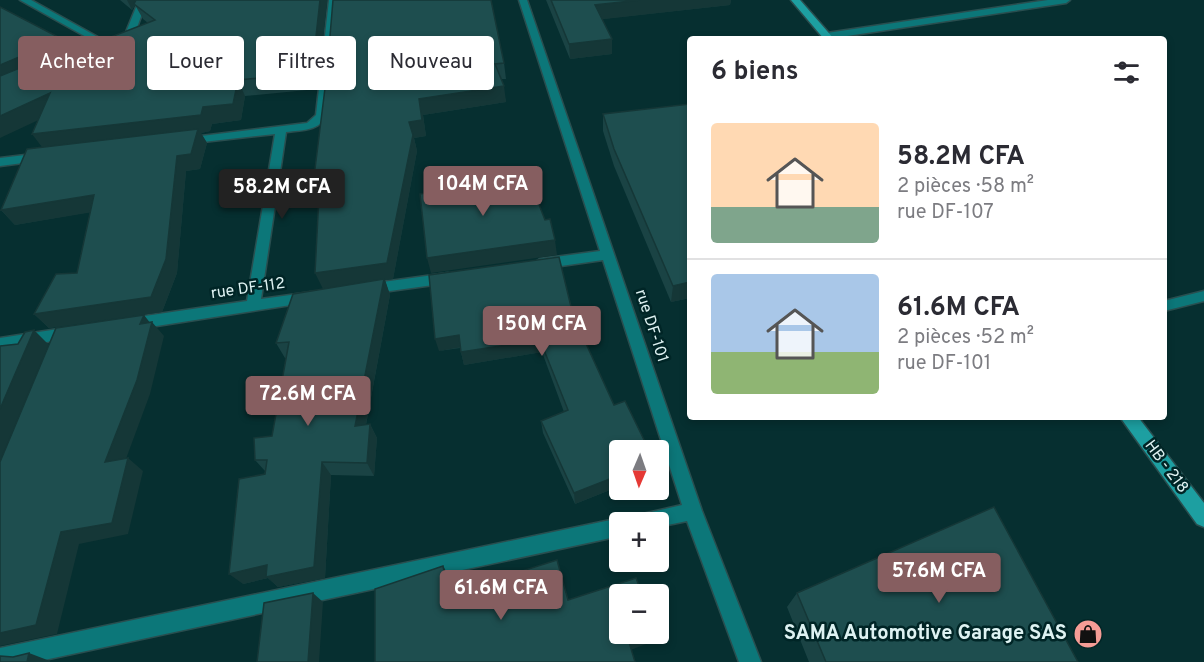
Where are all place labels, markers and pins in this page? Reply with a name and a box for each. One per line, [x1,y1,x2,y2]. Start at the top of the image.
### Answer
pin: 104M CFA [421,166,545,217]
pin: 58.2M CFA [213,169,351,220]
pin: 150M CFA [480,306,604,357]
pin: 72.6M CFA [239,376,377,427]
pin: 57.6M CFA [870,553,1008,604]
pin: 61.6M CFA [432,570,570,621]
shop icon: SAMA Automotive Garage SAS [1072,618,1104,650]
place label: SAMA Automotive Garage SAS [784,621,1067,647]

